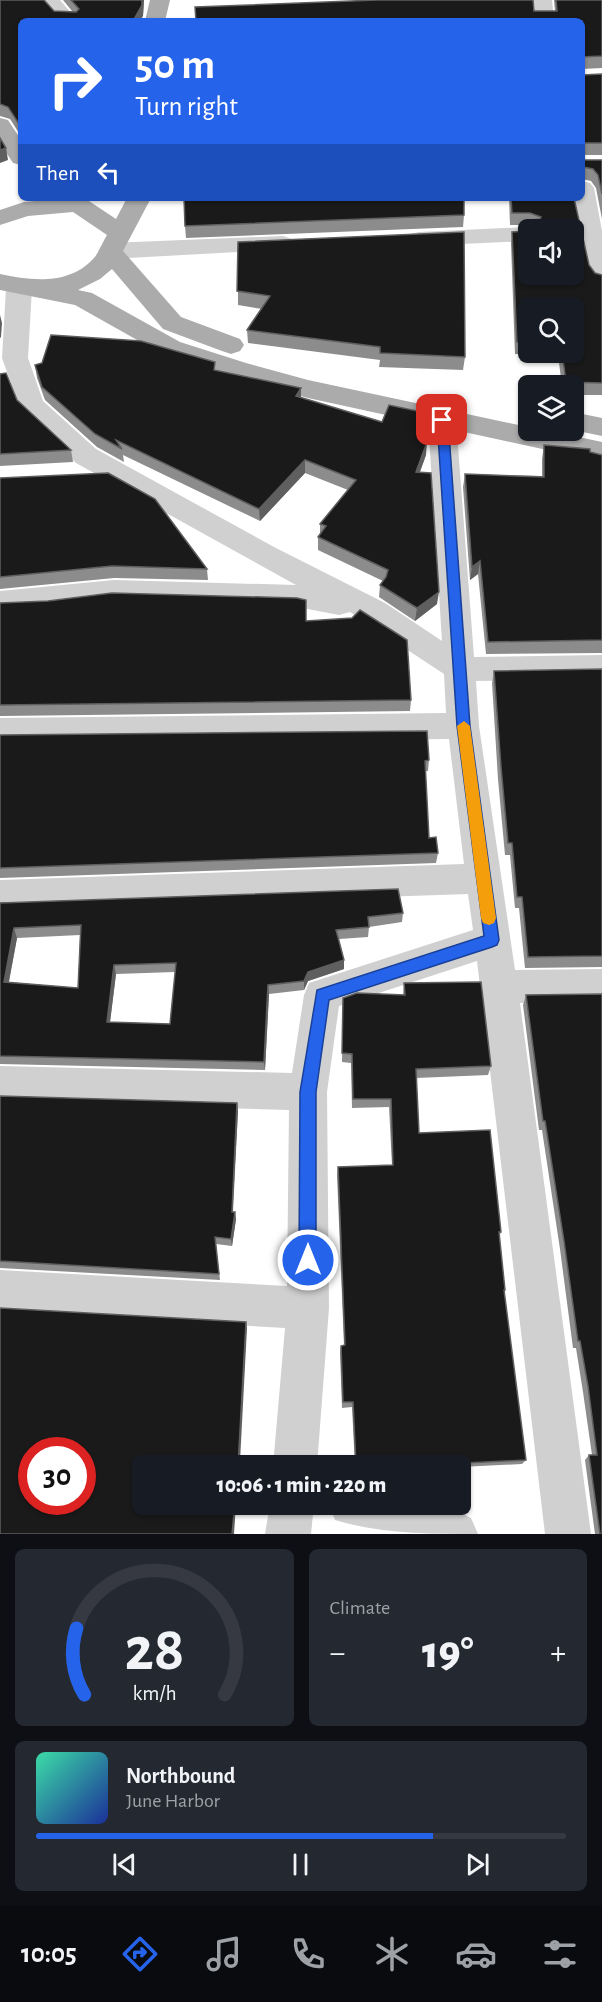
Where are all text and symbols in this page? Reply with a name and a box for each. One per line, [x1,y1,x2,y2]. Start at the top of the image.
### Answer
icon: right [36,42,114,120]
text: 50 m [135,44,215,86]
text: Turn right [135,93,238,120]
icon: left [92,156,125,189]
text: Then [36,162,80,184]
map controls [518,219,584,441]
button: sound [518,219,584,285]
button: search [518,297,584,363]
button: layers [518,375,584,441]
pin [416,394,467,445]
icon: arrive [425,403,458,436]
position arrow [276,1228,340,1292]
speed limit sign: 30 [18,1437,96,1515]
text: 10:06 · 1 min · 220 m [217,1474,386,1496]
text: Climate [330,1598,390,1618]
text: 28 [124,1619,184,1681]
text: 19° [422,1631,474,1676]
text: − [330,1637,345,1670]
text: + [550,1637,566,1670]
text: km/h [132,1683,176,1704]
text: Northbound [126,1765,235,1787]
text: June Harbor [126,1791,220,1811]
icon: previous [108,1848,141,1881]
icon: pause [284,1848,317,1881]
icon: next [461,1848,494,1881]
icon: directions [119,1933,161,1975]
icon: music [203,1933,245,1975]
icon: phone [287,1933,329,1975]
icon: climate [371,1933,413,1975]
icon: car [455,1933,497,1975]
icon: filters [539,1933,581,1975]
text: 10:05 [21,1940,77,1967]

